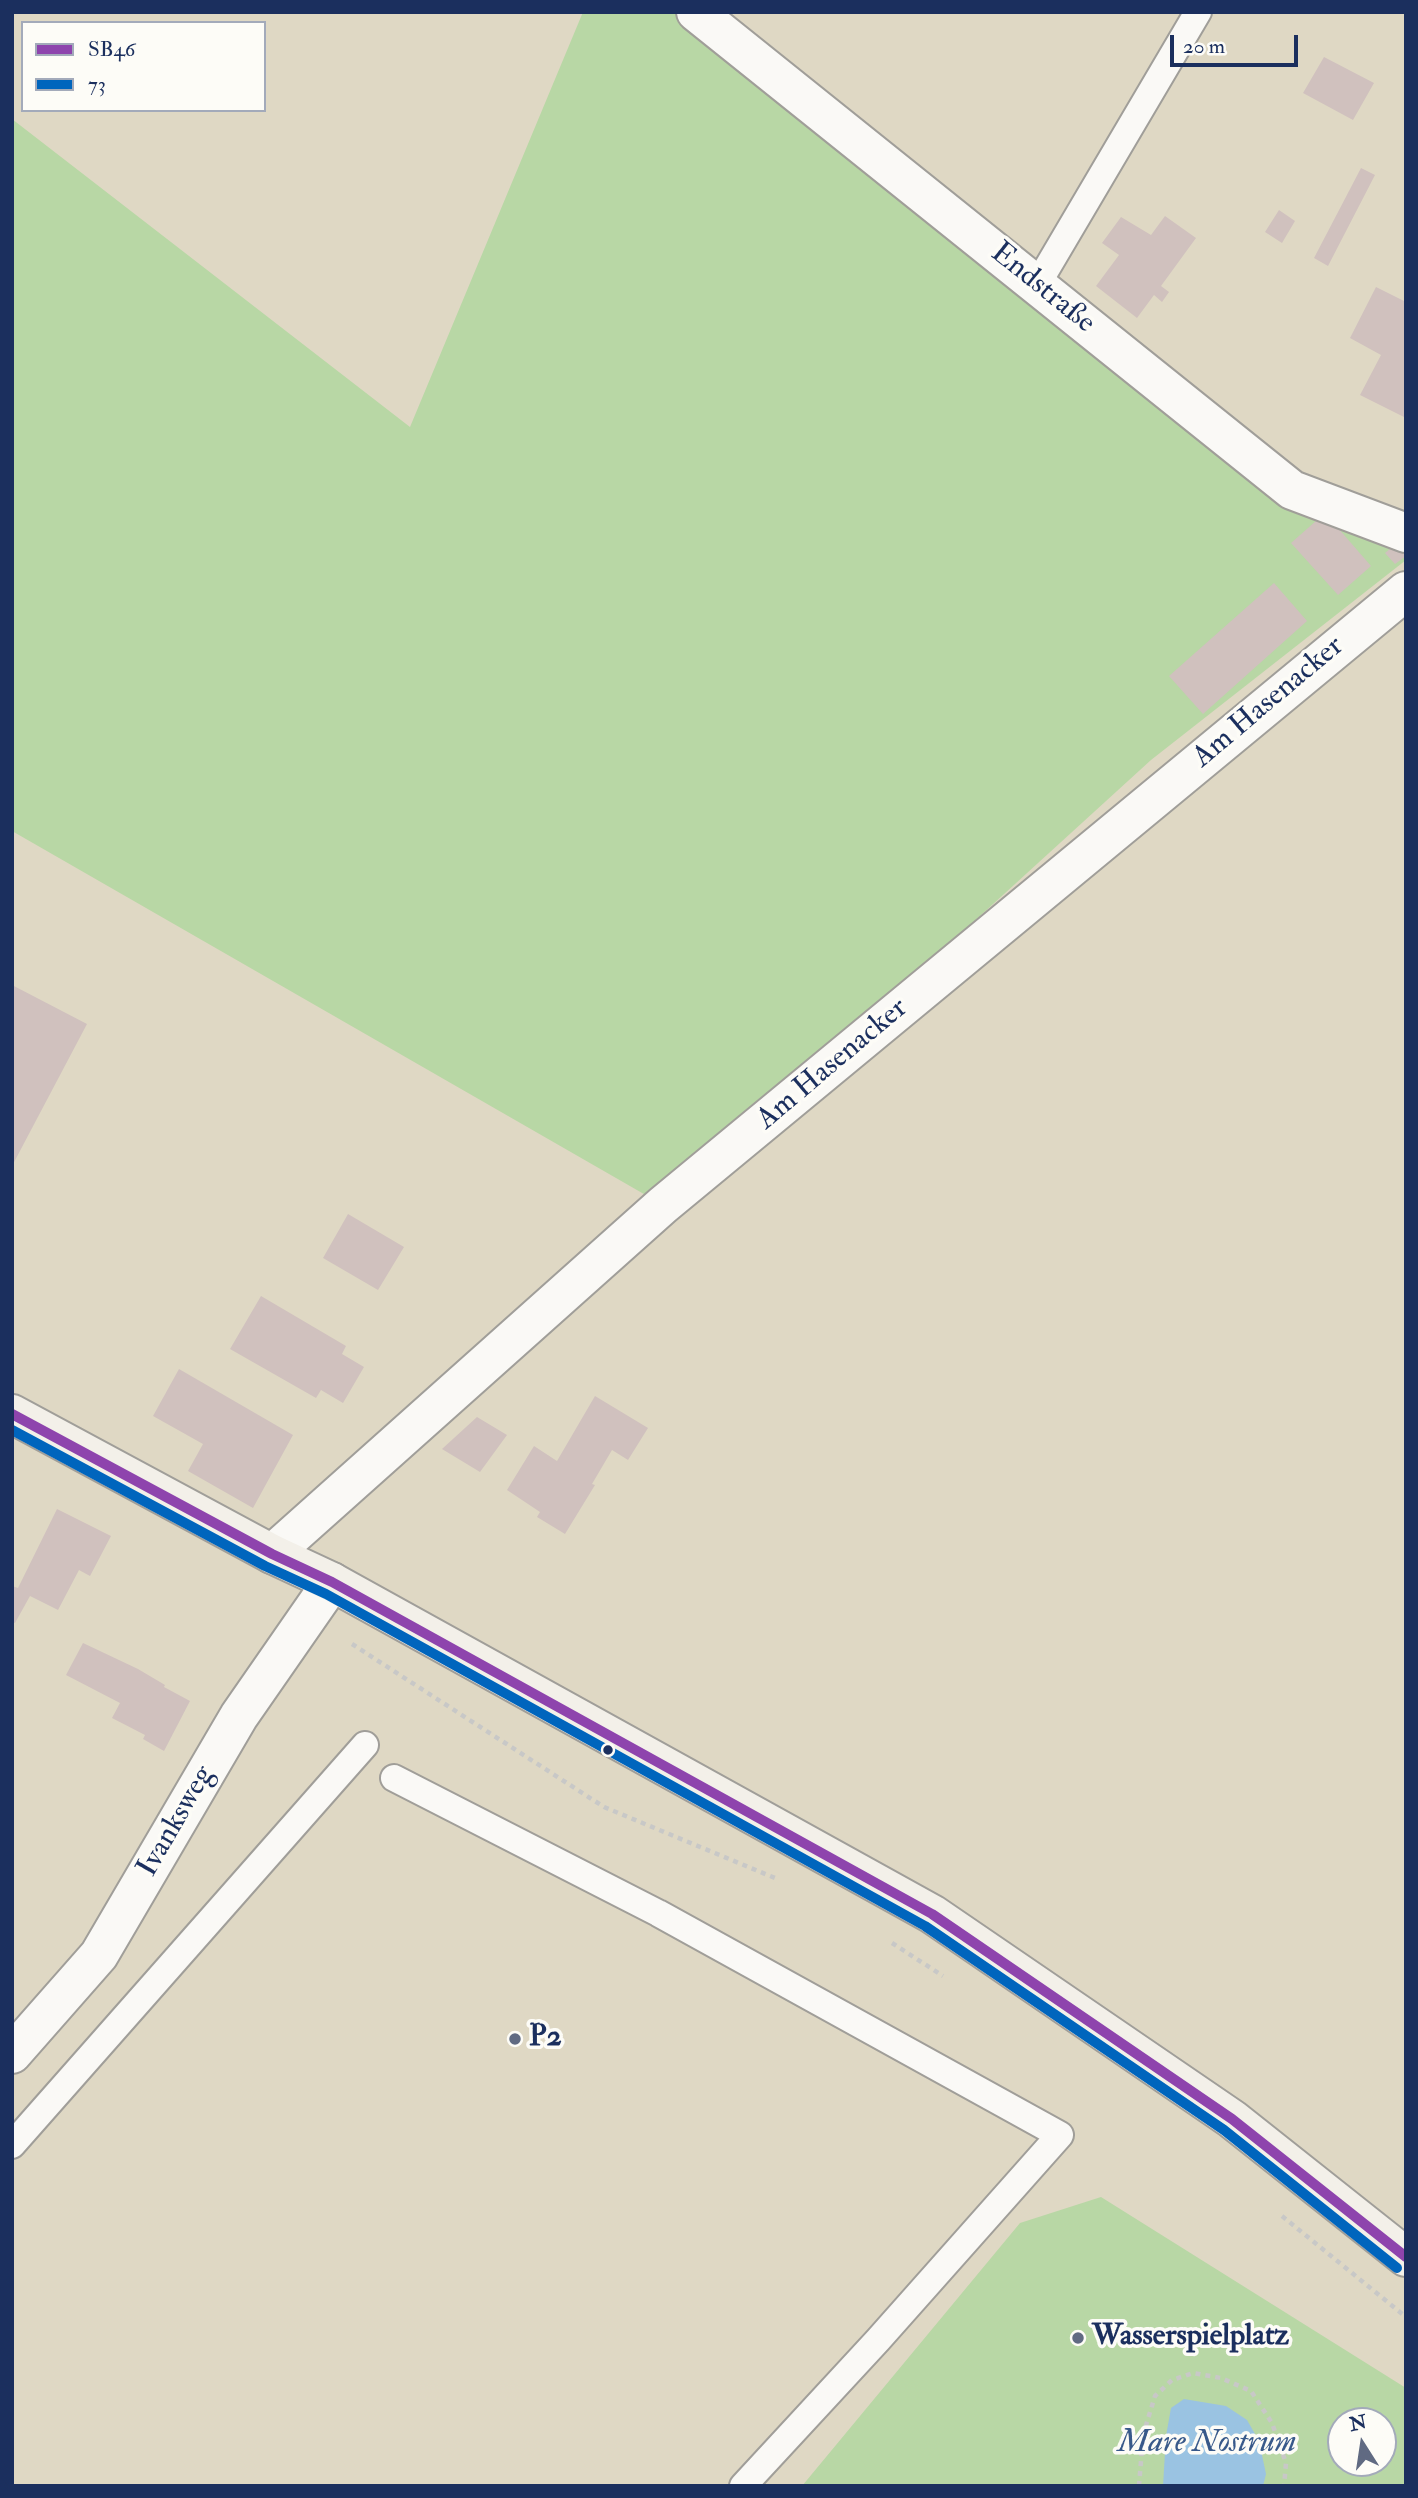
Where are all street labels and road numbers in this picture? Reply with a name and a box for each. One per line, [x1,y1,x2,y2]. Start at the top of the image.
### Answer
street label: Endstraße [982,236,1102,342]
street label: Am Hasenacker [1186,629,1352,777]
street label: Am Hasenacker [750,991,916,1139]
street label: Ivanksweg [131,1760,223,1884]

